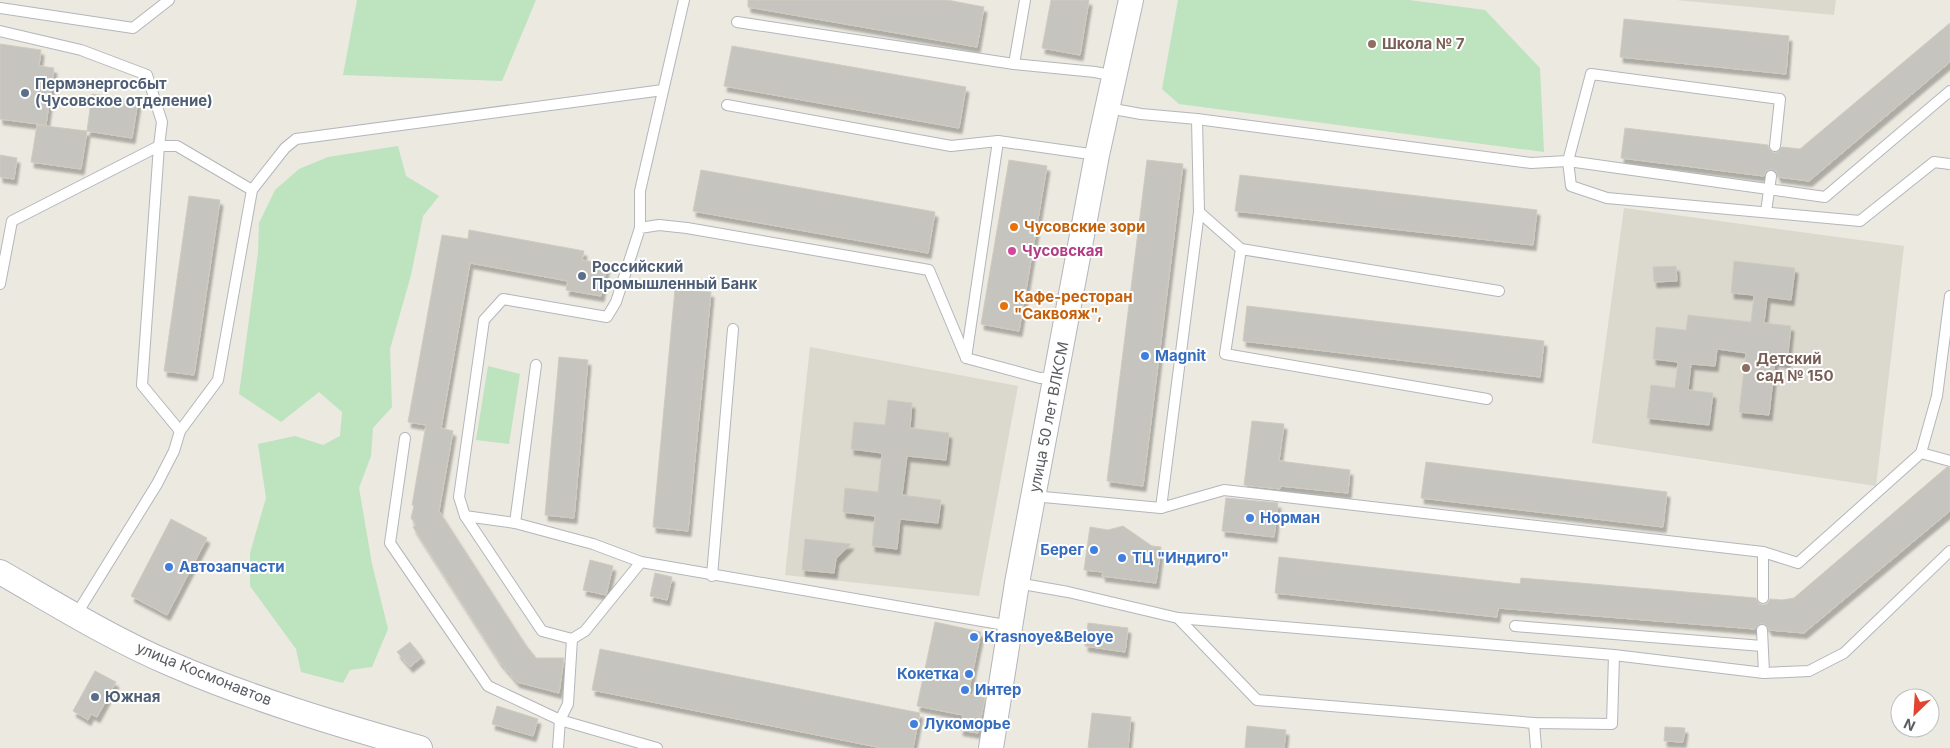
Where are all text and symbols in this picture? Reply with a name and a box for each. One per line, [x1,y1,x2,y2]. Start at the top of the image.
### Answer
place label: Школа № 7 [1382,34,1465,53]
marker: Школа № 7 [1366,38,1378,50]
place label: Пермэнергосбыт (Чусовское отделение) [35,74,213,110]
marker: Пермэнергосбыт (Чусовское отделение) [19,87,31,99]
place label: Чусовские зори [1024,217,1145,236]
marker: Чусовские зори [1008,221,1020,233]
place label: Чусовская [1022,241,1103,260]
marker: Чусовская [1006,245,1018,257]
place label: Российский Промышленный Банк [592,257,757,293]
marker: Российский Промышленный Банк [576,270,588,282]
place label: Кафе-ресторан "Саквояж", [1014,287,1133,323]
marker: Кафе-ресторан "Саквояж", [998,300,1010,312]
street label: улица 50 лет ВЛКСМ [1025,340,1072,494]
place label: Magnit [1155,346,1207,365]
place label: Детский сад № 150 [1756,349,1834,385]
marker: Magnit [1139,350,1151,362]
marker: Детский сад № 150 [1740,362,1752,374]
place label: Норман [1260,508,1320,527]
marker: Норман [1244,512,1256,524]
place label: Берег [1040,540,1084,559]
marker: Берег [1088,544,1100,556]
place label: ТЦ "Индиго" [1132,548,1229,567]
marker: ТЦ "Индиго" [1116,552,1128,564]
place label: Автозапчасти [179,557,285,576]
marker: Автозапчасти [163,561,175,573]
place label: Krasnoye&Beloye [984,627,1113,646]
marker: Krasnoye&Beloye [968,631,980,643]
street label: улица Космонавтов [134,638,275,709]
place label: Кокетка [897,664,959,683]
marker: Кокетка [963,668,975,680]
place label: Интер [975,680,1021,699]
marker: Интер [959,684,971,696]
place label: Южная [105,687,160,706]
north arrow [1890,688,1940,738]
marker: Южная [89,691,101,703]
place label: Лукоморье [924,714,1011,733]
text: N [1901,715,1918,735]
marker: Лукоморье [908,718,920,730]

